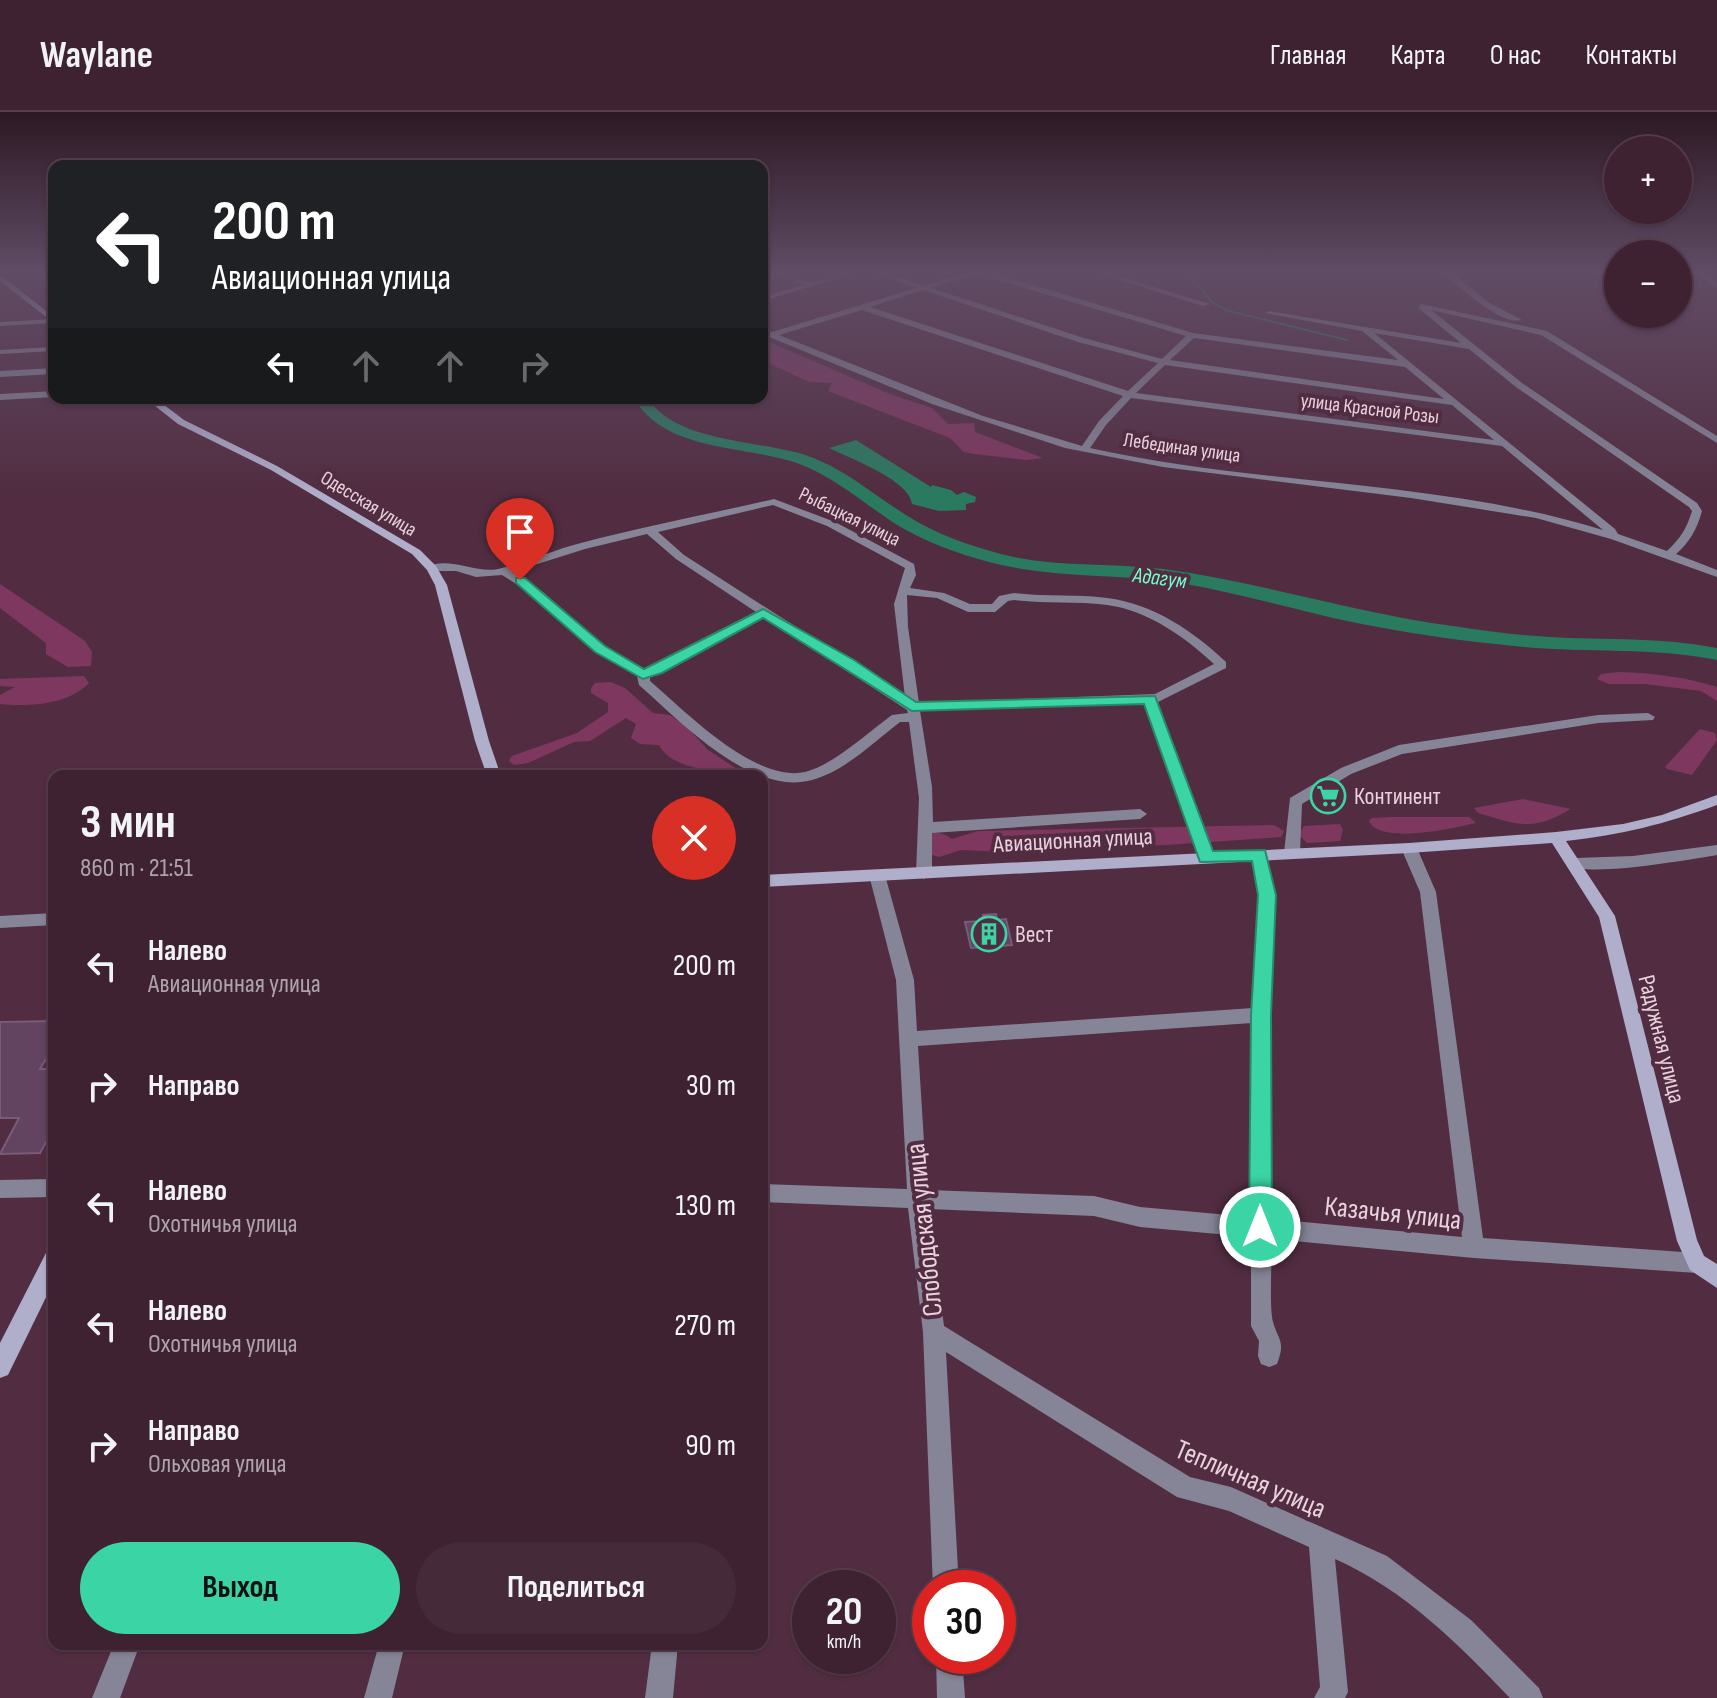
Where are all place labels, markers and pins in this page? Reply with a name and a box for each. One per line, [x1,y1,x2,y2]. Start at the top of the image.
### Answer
pin [486,498,554,580]
supermarket icon: Континент [1309,777,1347,815]
place label: Континент [1354,782,1441,811]
building icon: Вест [970,915,1008,953]
place label: Вест [1015,920,1053,949]

